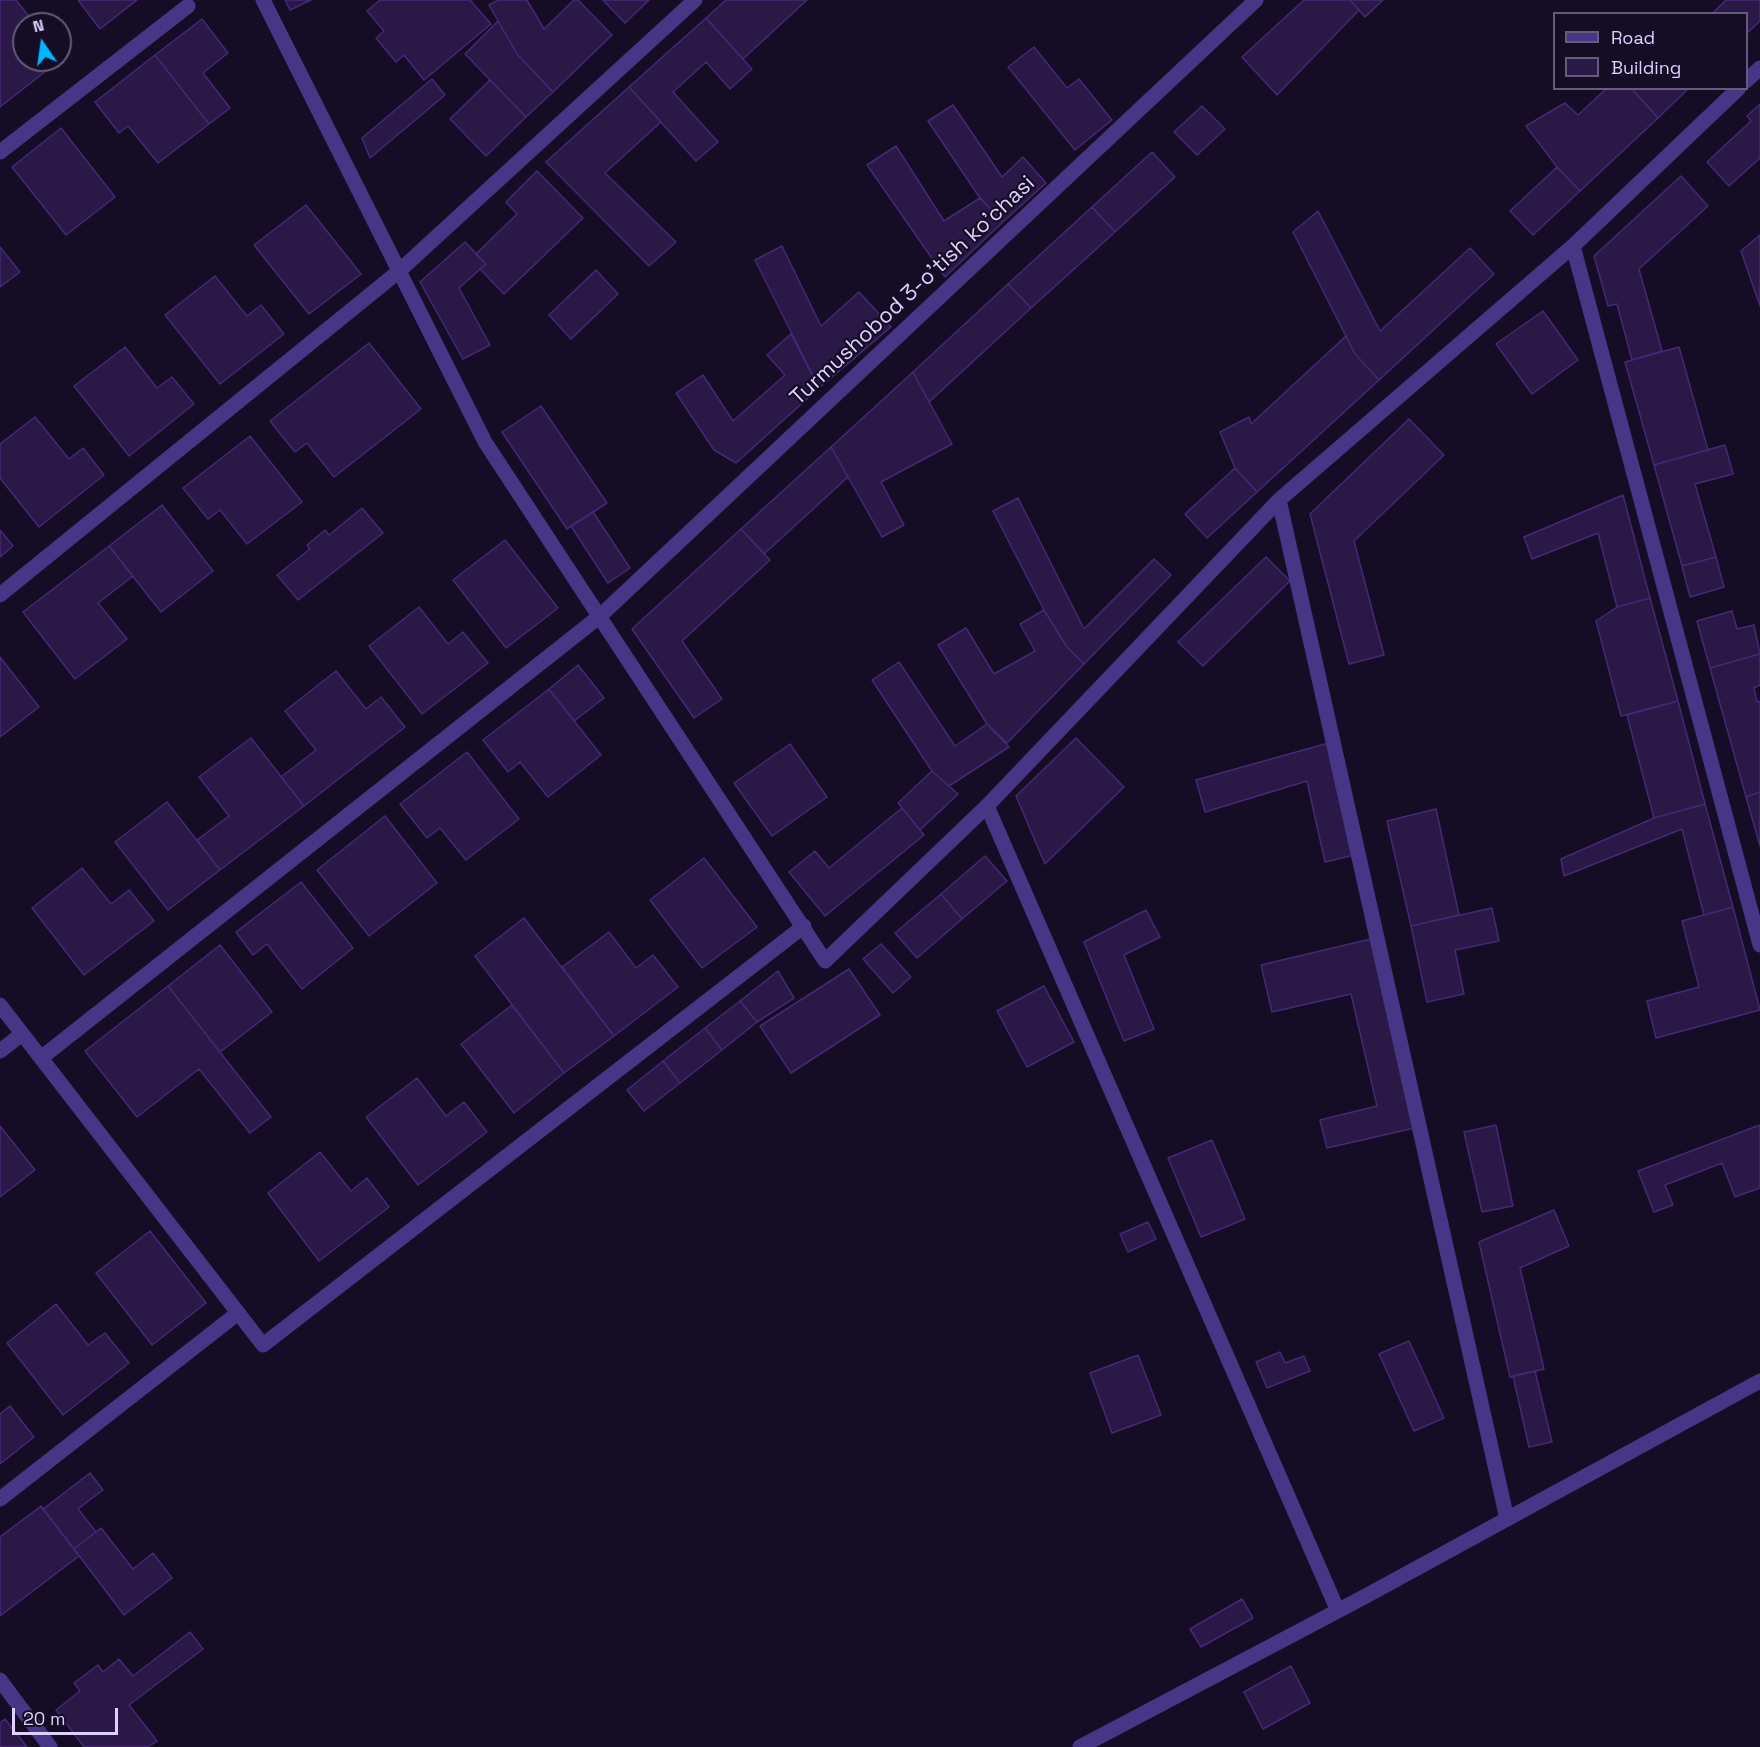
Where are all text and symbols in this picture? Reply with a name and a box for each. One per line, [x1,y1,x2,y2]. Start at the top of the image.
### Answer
north arrow [12,12,72,72]
legend [1553,12,1748,90]
text: N [31,14,46,37]
text: Road [1611,26,1655,49]
text: Building [1611,56,1681,79]
street label: Turmushobod 3-o'tish ko'chasi [785,171,1041,411]
scale bar [15,1696,122,1734]
text: 20 m [23,1707,66,1730]

